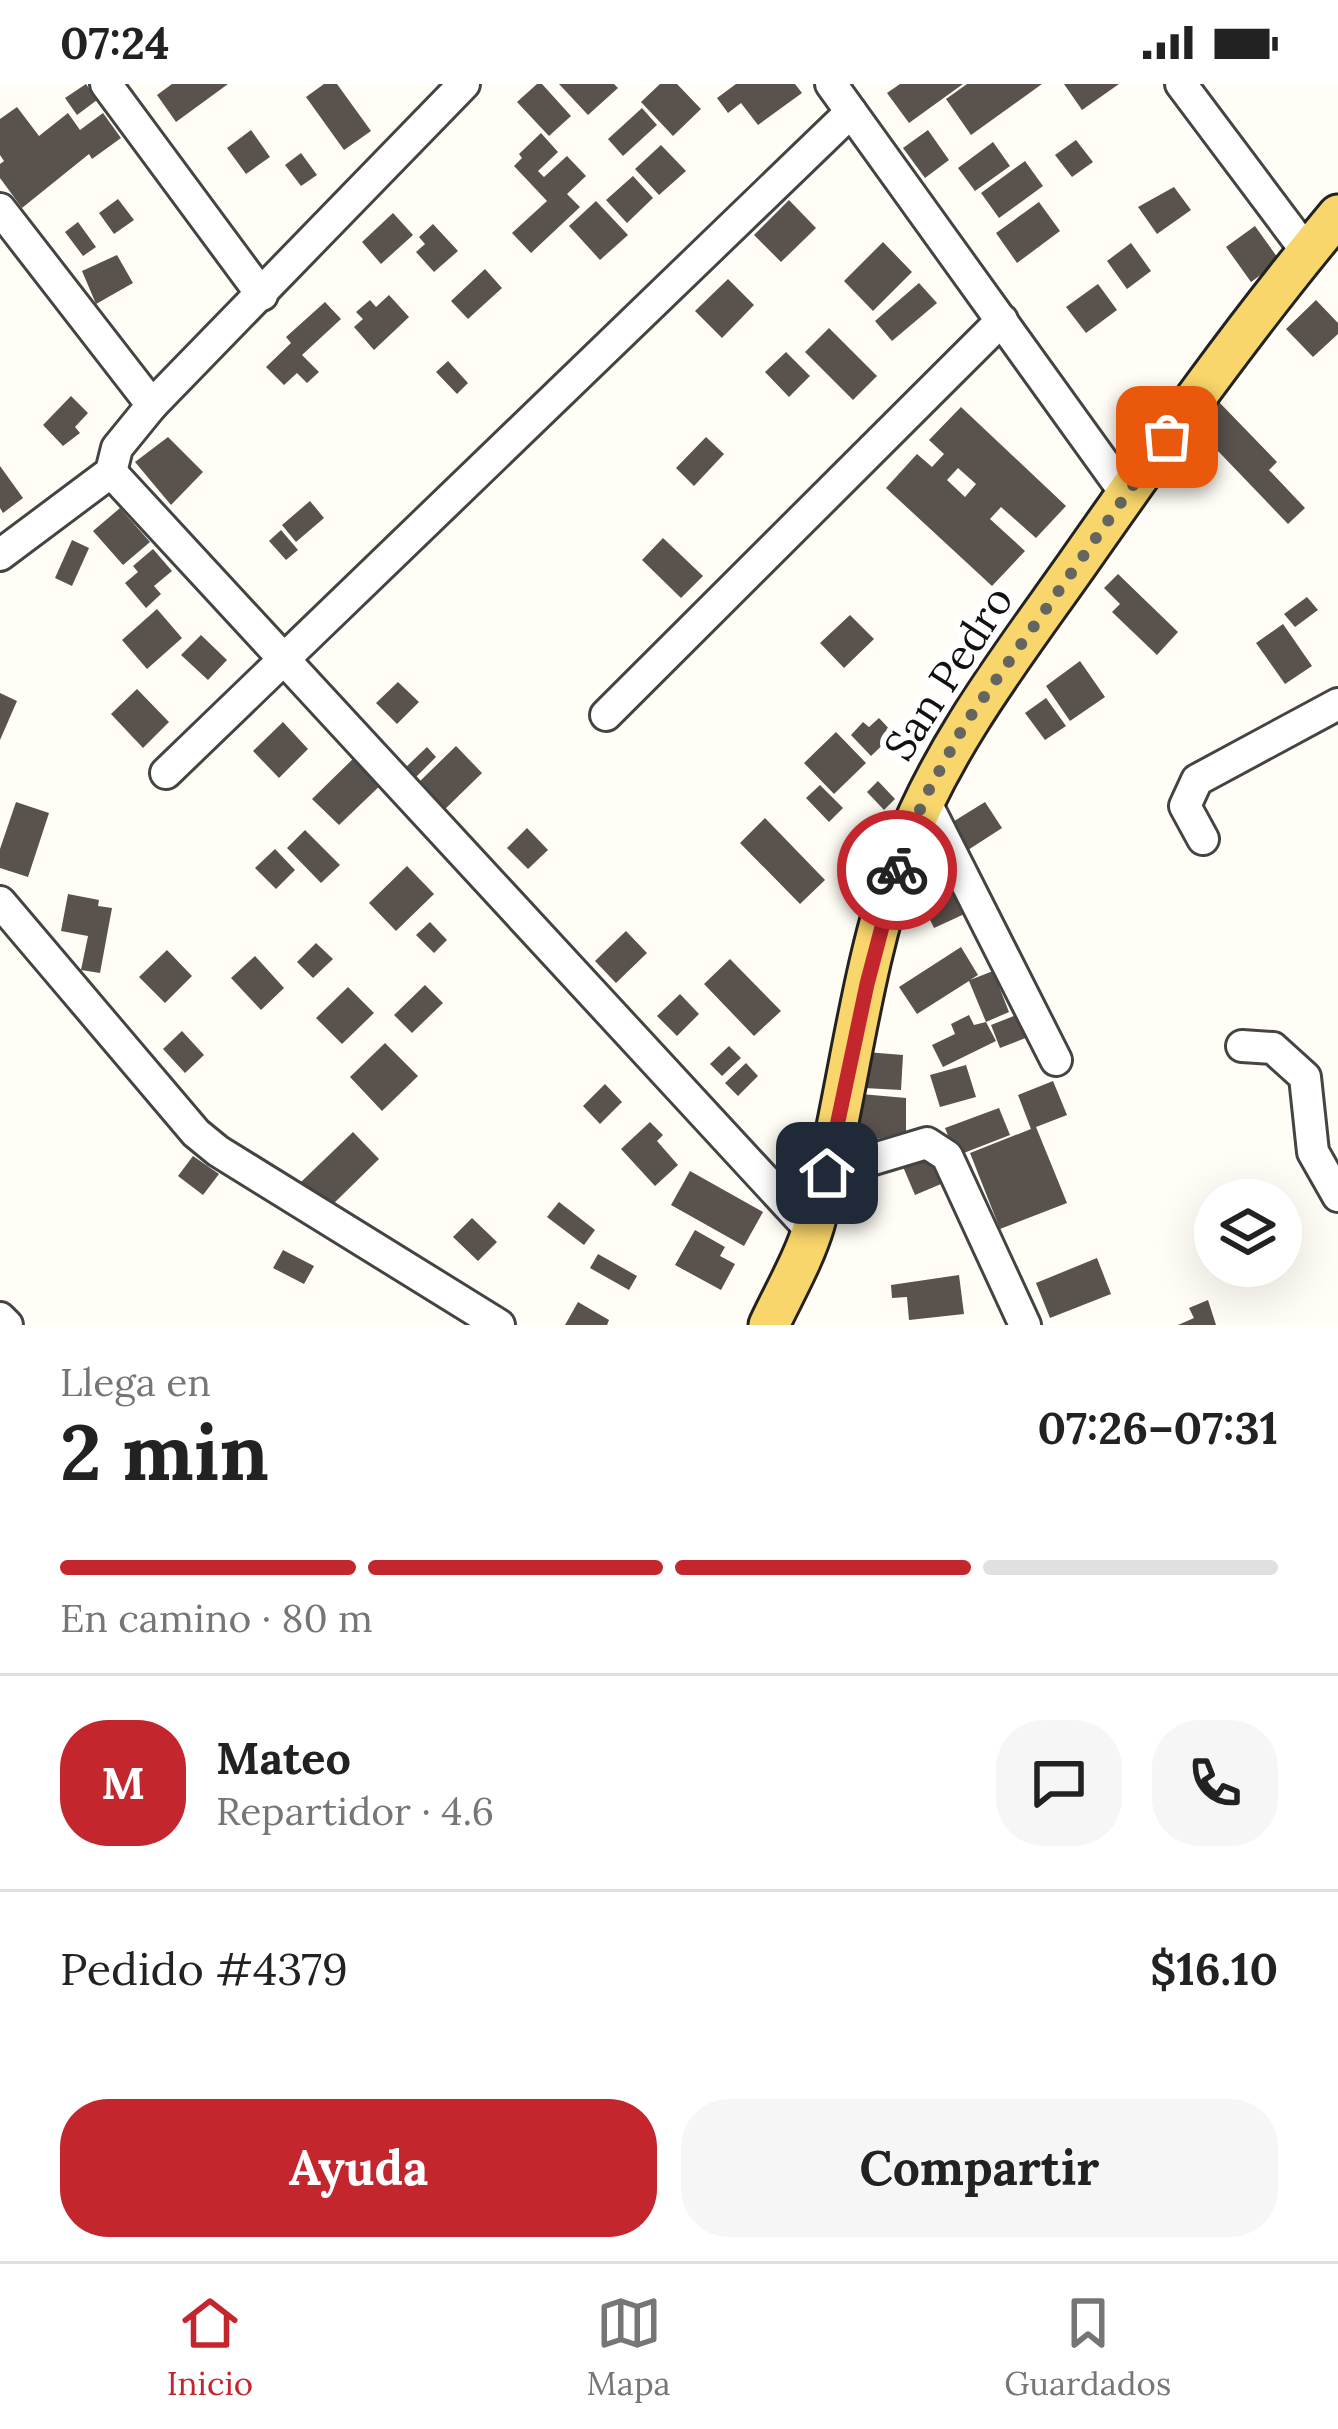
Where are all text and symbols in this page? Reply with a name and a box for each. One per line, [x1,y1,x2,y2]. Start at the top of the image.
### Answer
text: 07:24 [60,14,170,71]
pin [1116,386,1218,488]
icon: bag [1134,404,1200,470]
street label: San Pedro [872,576,1024,770]
courier [837,810,957,930]
icon: bike [864,837,930,903]
pin [776,1122,878,1224]
icon: home [794,1140,860,1206]
map controls [1194,1179,1302,1287]
button: layers [1194,1179,1302,1287]
text: Llega en [60,1357,211,1407]
text: 07:26–07:31 [1037,1399,1278,1456]
text: 2 min [60,1402,269,1501]
text: En camino · 80 m [60,1593,373,1643]
button: chat [996,1720,1122,1846]
button: phone [1152,1720,1278,1846]
text: Mateo [216,1729,351,1786]
text: M [101,1754,145,1811]
text: Repartidor · 4.6 [216,1786,494,1836]
text: Pedido #4379 [60,1940,348,1997]
text: $16.10 [1150,1940,1278,1997]
button: Ayuda [60,2099,657,2237]
button: Compartir [681,2099,1278,2237]
tab: Inicio [167,2290,253,2404]
tab: Mapa [587,2290,671,2404]
tab: Guardados [1004,2290,1171,2404]

